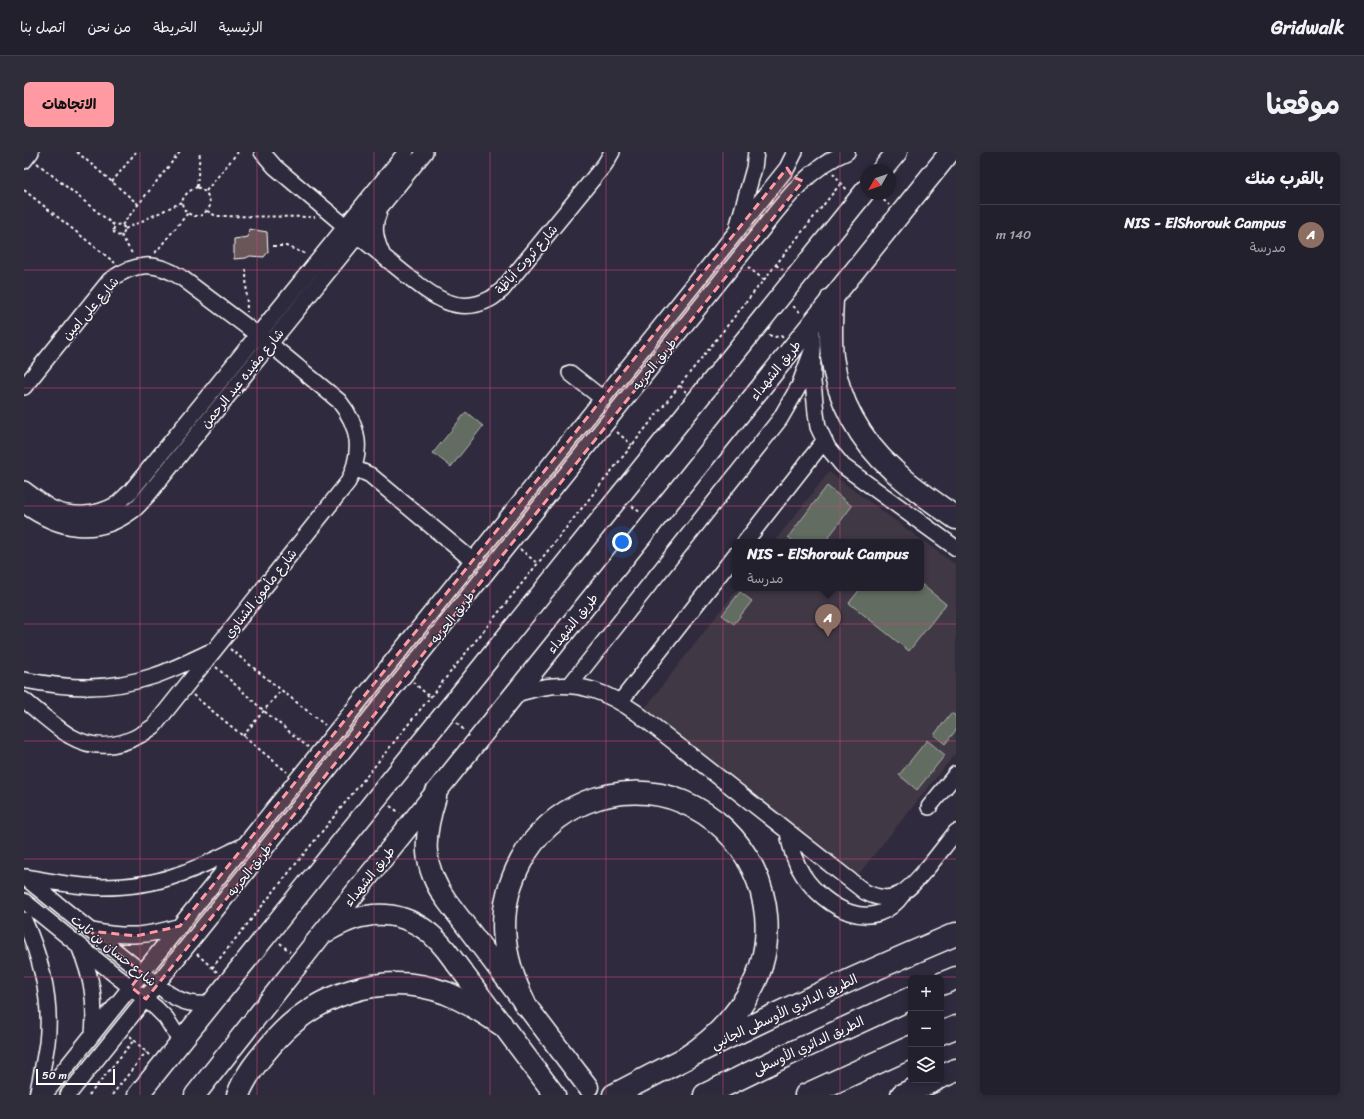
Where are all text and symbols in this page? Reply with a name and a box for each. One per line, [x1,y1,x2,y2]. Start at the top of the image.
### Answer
text: Gridwalk [1271,11,1344,44]
text: اتصل بنا [20,15,66,40]
text: من نحن [88,15,131,40]
text: الخريطة [153,15,197,40]
text: الرئيسية [219,15,263,40]
text: موقعنا [1266,80,1340,129]
button: الاتجاهات [24,82,114,127]
text: بالقرب منك [1245,163,1324,193]
north arrow [860,164,896,200]
text: NIS - ElShorouk Campus [1124,210,1286,236]
street label: شارع ثروت أباظة [489,219,564,300]
text: 140 m [996,223,1031,246]
text: A [1307,223,1315,246]
text: مدرسة [1250,236,1286,259]
street label: شارع على امين [56,271,125,345]
street label: شارع مفيده عبد الرحمن [195,323,290,433]
street label: طريق الحريه [626,333,683,396]
street label: طريق الشهداء [744,335,807,406]
your location [612,532,632,552]
popup [732,539,924,591]
text: NIS - ElShorouk Campus [747,541,909,567]
street label: شارع مأمون الشناوى [218,543,303,643]
text: مدرسة [747,567,783,590]
street label: طريق الحريه [424,586,481,649]
street label: طريق الشهداء [541,588,604,659]
pin: A [815,604,841,637]
street label: طريق الحريه [221,839,278,902]
street label: طريق الشهداء [338,841,401,912]
street label: شارع حسان بن ثابت [66,908,162,992]
street label: الطريق الدائري الأوسطى الجانبي [708,970,860,1052]
map controls [908,975,944,1083]
button: + [908,975,944,1011]
button: − [908,1011,944,1047]
street label: الطريق الدائري الأوسطى [750,1012,866,1078]
button: layers [908,1047,944,1083]
text: 50 m [42,1066,67,1085]
scale bar [36,1067,115,1086]

